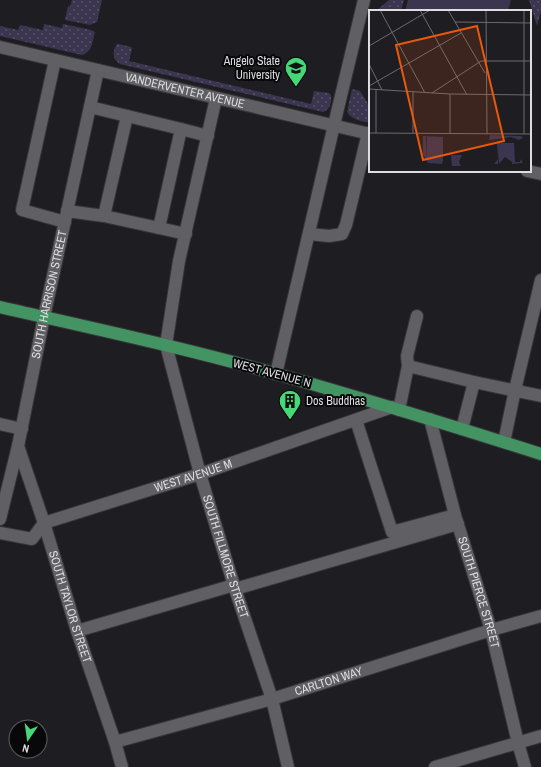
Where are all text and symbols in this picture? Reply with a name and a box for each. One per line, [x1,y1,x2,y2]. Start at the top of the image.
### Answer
inset map [369,10,531,172]
place label: Angelo State University [223,53,280,83]
school or university icon: Angelo State University [283,55,309,88]
street label: VANDERVENTER AVENUE [124,69,246,112]
street label: SOUTH HARRISON STREET [28,229,71,360]
street label: WEST AVENUE N [231,355,313,391]
building icon: Dos Buddhas [277,388,303,421]
place label: Dos Buddhas [306,393,365,409]
street label: WEST AVENUE M [152,455,234,496]
street label: SOUTH FILLMORE STREET [199,493,252,620]
street label: SOUTH PIERCE STREET [454,535,503,649]
street label: SOUTH TAYLOR STREET [45,549,95,665]
street label: CARLTON WAY [293,663,365,699]
north arrow [8,719,48,759]
text: N [21,741,30,756]

